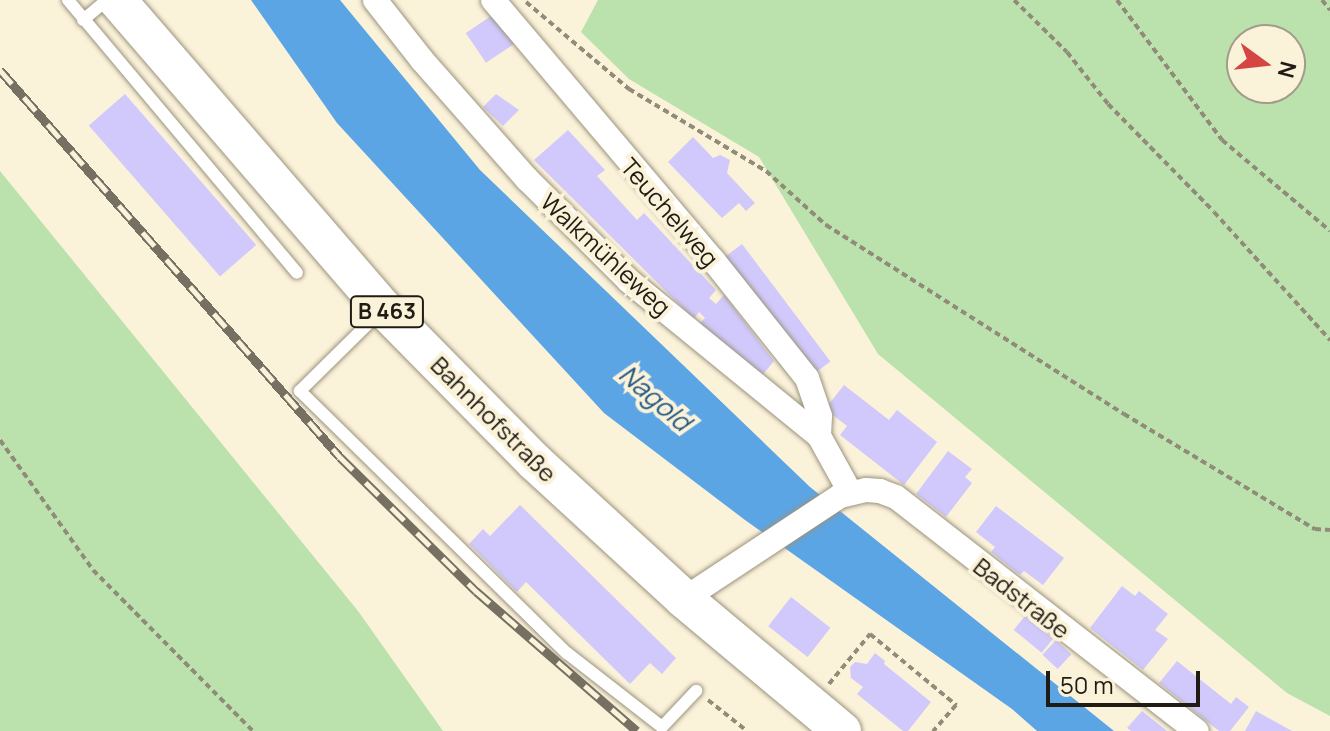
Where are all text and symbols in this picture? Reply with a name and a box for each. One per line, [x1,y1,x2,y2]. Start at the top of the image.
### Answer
north arrow [1226,24,1306,104]
text: N [1271,58,1304,81]
street label: Teuchelweg [615,152,725,272]
street label: Walkmühleweg [535,187,677,321]
road number: B 463 [349,294,425,330]
street label: Bahnhofstraße [425,350,563,488]
water label: Nagold [613,359,697,437]
street label: Badstraße [968,551,1076,645]
scale bar [1050,655,1204,705]
text: 50 m [1060,668,1114,701]

